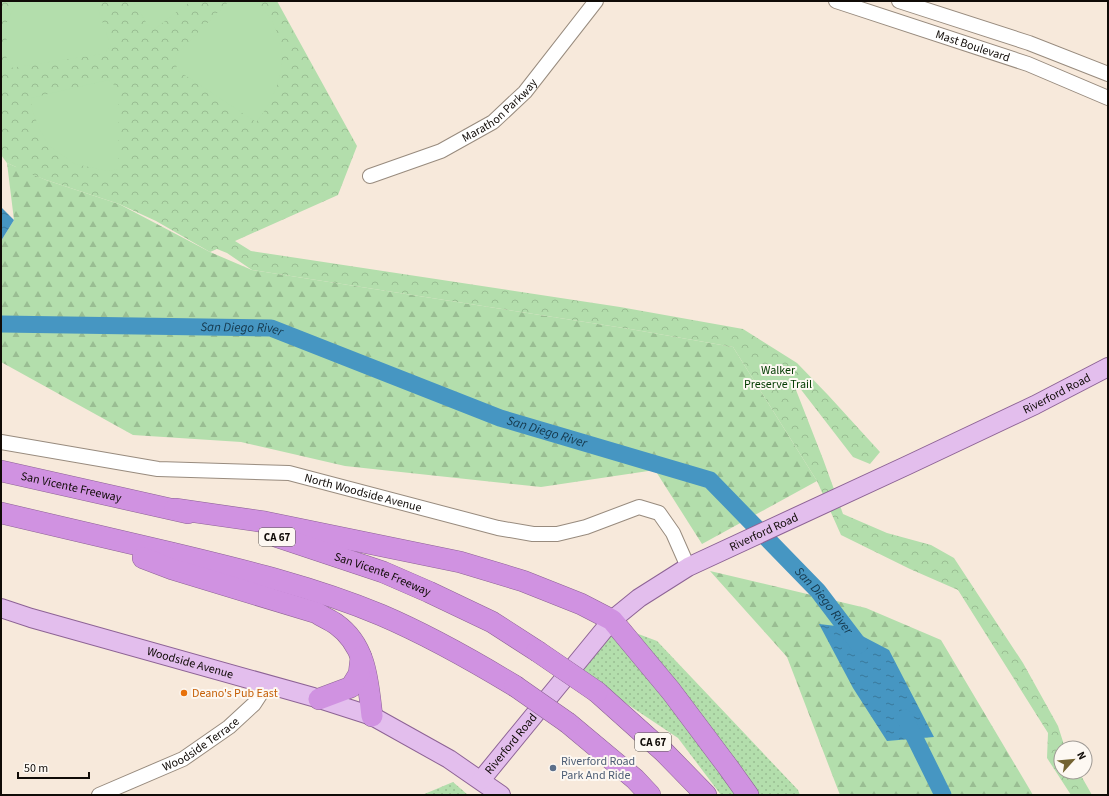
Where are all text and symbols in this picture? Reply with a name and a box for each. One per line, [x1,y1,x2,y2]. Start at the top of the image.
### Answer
street label: Mast Boulevard [933,26,1012,66]
street label: Marathon Parkway [459,75,541,146]
water label: San Diego River [200,318,286,341]
park label: Walker Preserve Trail [744,362,812,393]
street label: Riverford Road [1020,369,1094,418]
water label: San Diego River [505,411,590,452]
street label: San Vicente Freeway [19,467,124,506]
street label: North Woodside Avenue [303,469,424,516]
street label: Riverford Road [726,509,801,555]
road number: CA 67 [259,528,295,546]
street label: San Vicente Freeway [332,548,434,601]
water label: San Diego River [790,563,857,639]
street label: Woodside Avenue [145,642,236,683]
place label: Deano's Pub East [192,685,278,702]
marker: Deano's Pub East [179,688,189,698]
street label: Riverford Road [481,710,541,778]
street label: Woodside Terrace [160,713,243,775]
road number: CA 67 [635,733,671,751]
north arrow [1053,740,1093,780]
text: N [1073,749,1090,762]
place label: Riverford Road Park And Ride [561,753,635,784]
scale bar [18,754,89,780]
text: 50 m [24,760,48,777]
marker: Riverford Road Park And Ride [548,763,558,773]

